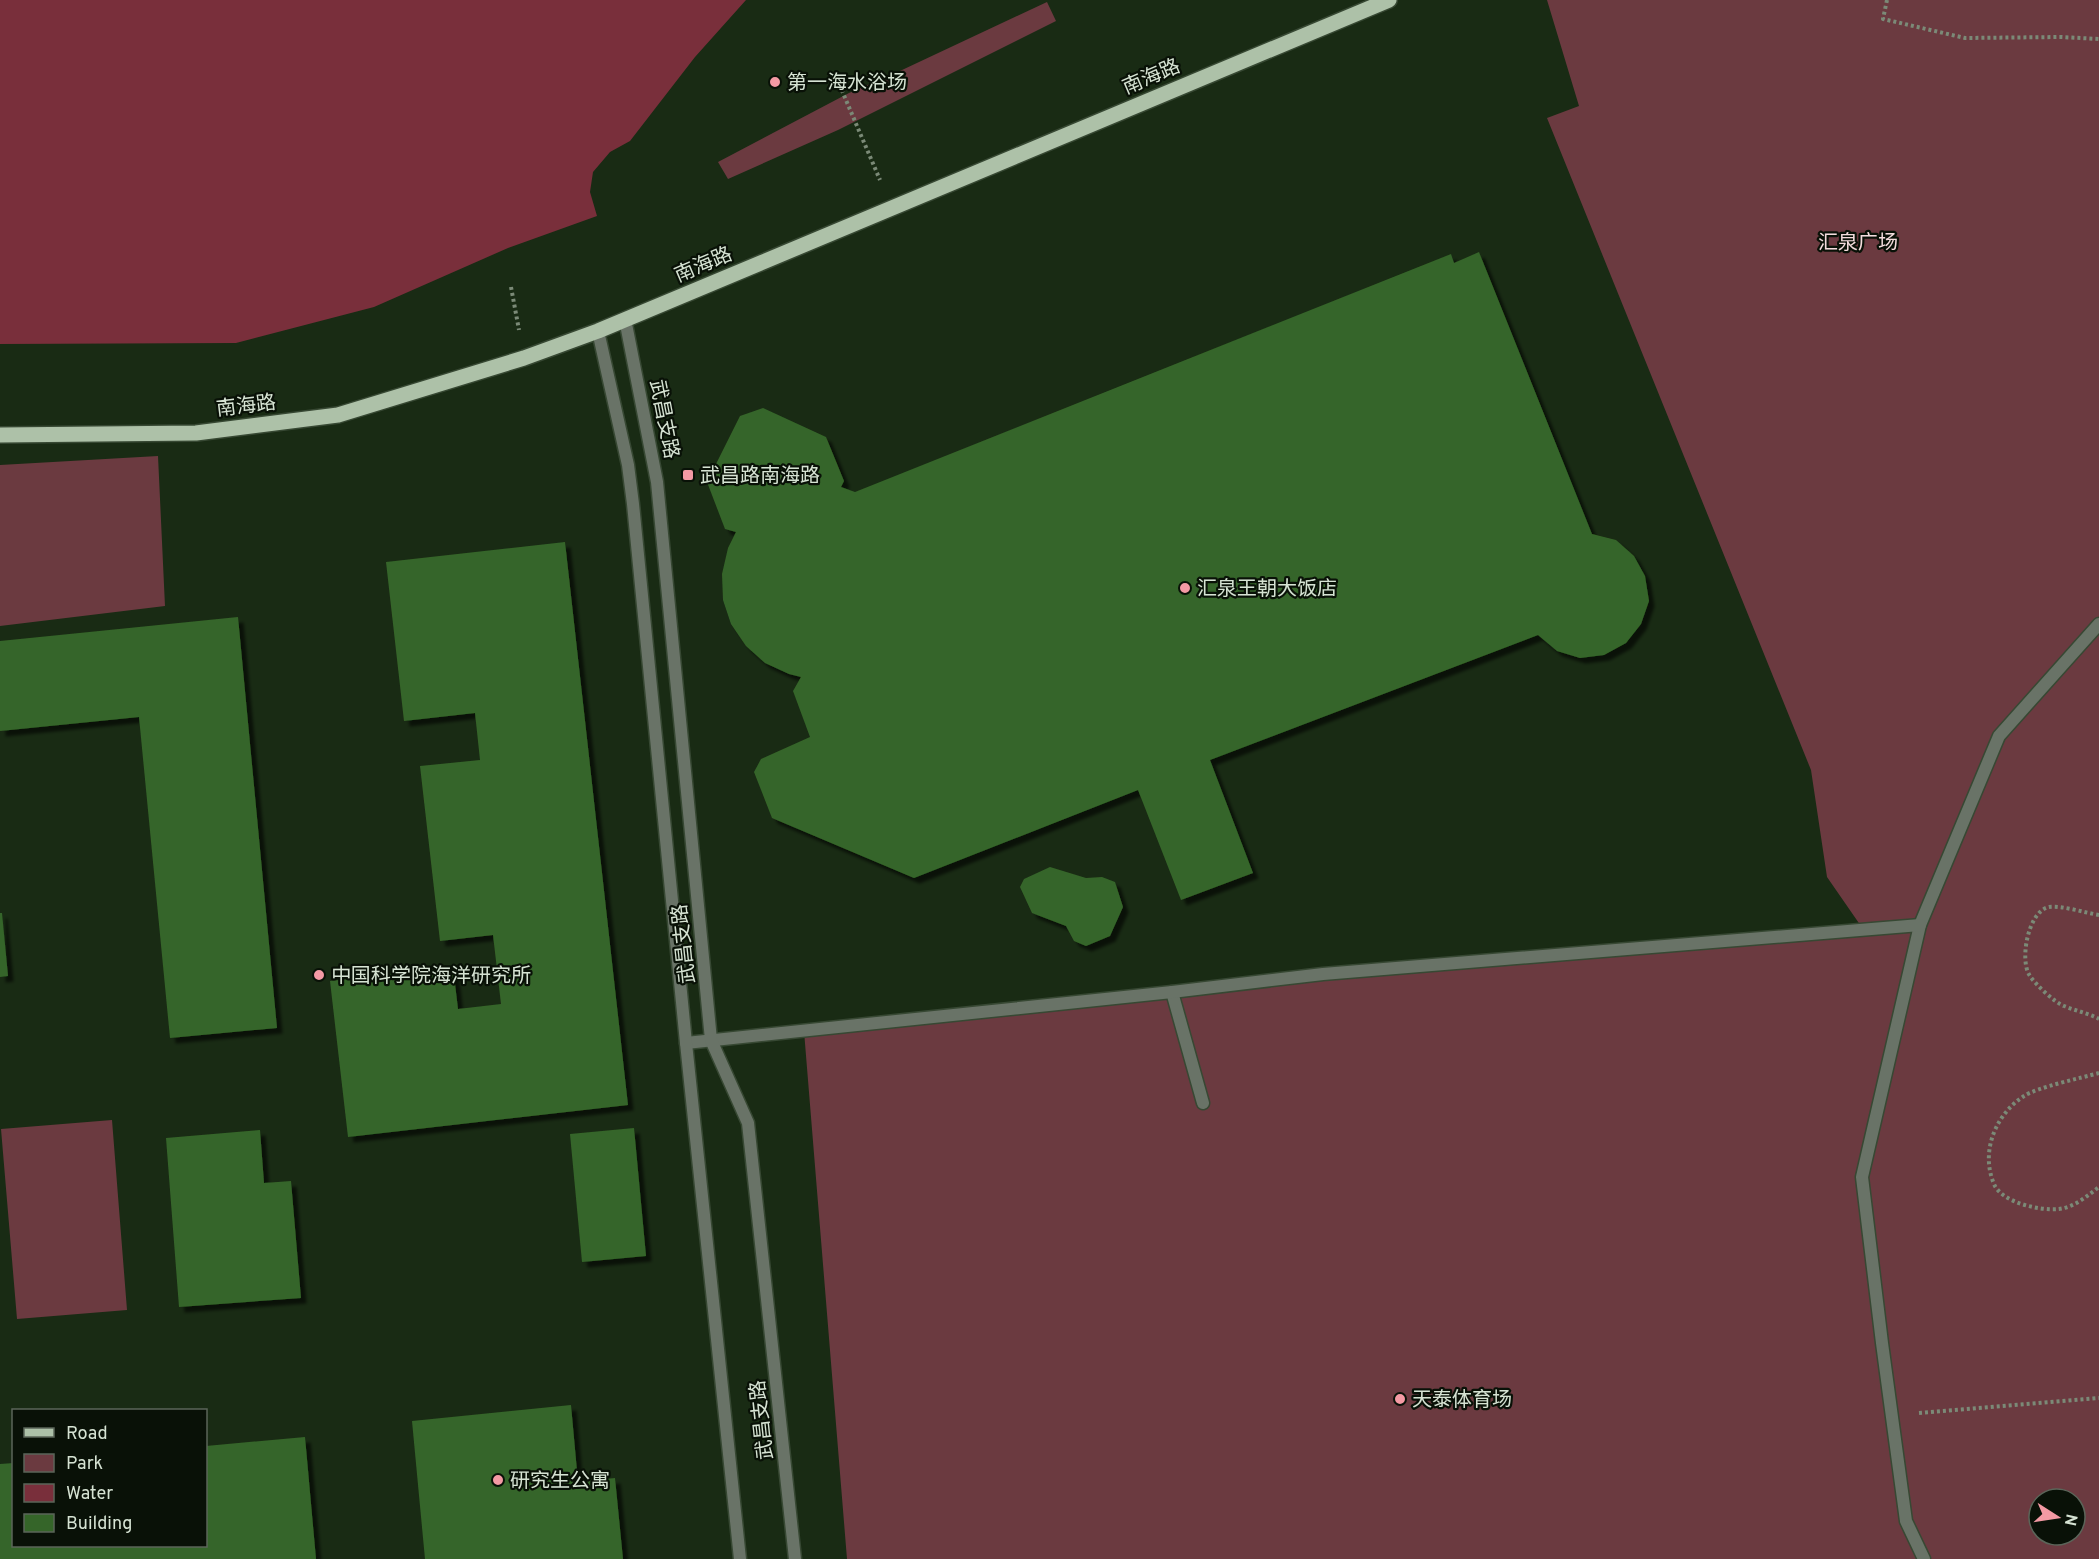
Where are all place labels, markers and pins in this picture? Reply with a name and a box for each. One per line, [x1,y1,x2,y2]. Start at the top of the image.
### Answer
place label: 第一海水浴场 [787,71,907,97]
marker: 第一海水浴场 [768,75,782,89]
place label: 武昌路南海路 [700,464,820,490]
marker: 武昌路南海路 [681,468,695,482]
place label: 汇泉王朝大饭店 [1197,577,1337,603]
marker: 汇泉王朝大饭店 [1178,581,1192,595]
place label: 中国科学院海洋研究所 [331,964,531,990]
marker: 中国科学院海洋研究所 [312,968,326,982]
place label: 天泰体育场 [1412,1388,1512,1414]
marker: 天泰体育场 [1393,1392,1407,1406]
place label: 研究生公寓 [510,1469,610,1495]
marker: 研究生公寓 [491,1473,505,1487]

